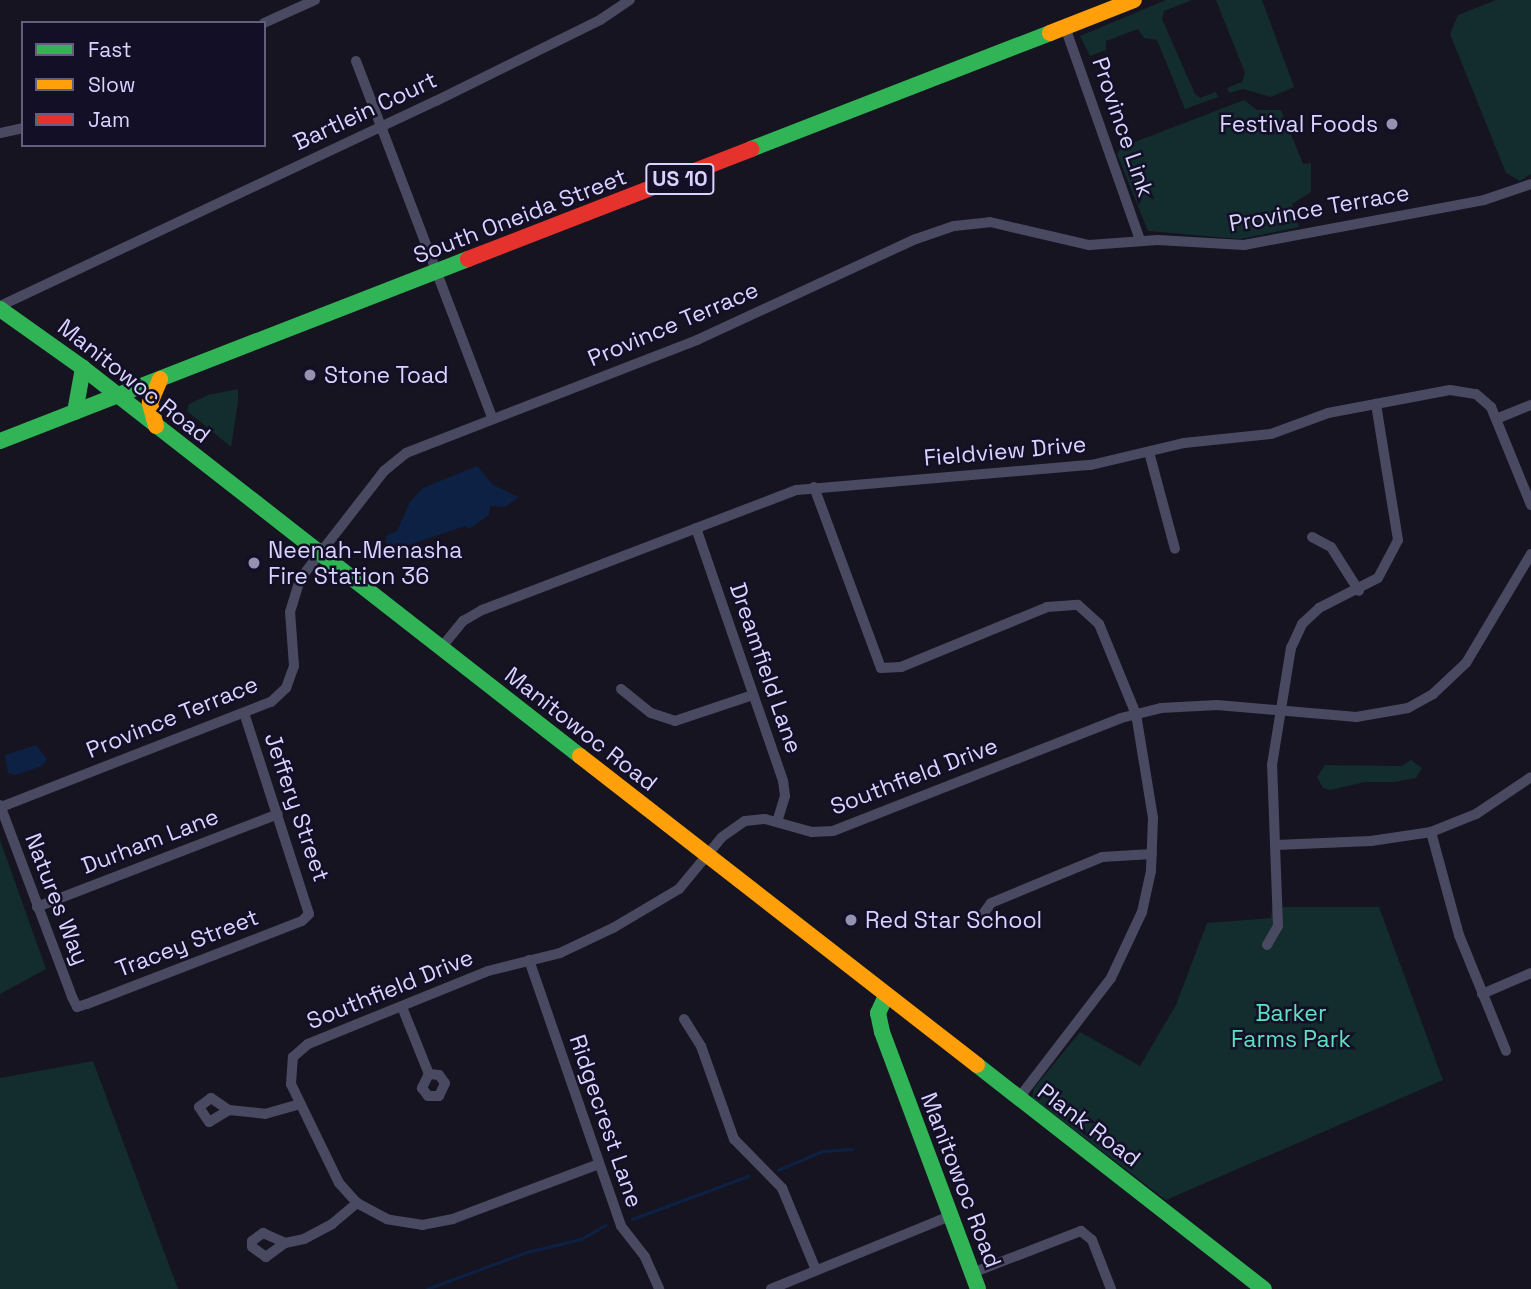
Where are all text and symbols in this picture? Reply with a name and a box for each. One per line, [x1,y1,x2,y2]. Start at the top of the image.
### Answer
legend [21,21,266,147]
text: Fast [88,36,132,63]
street label: Province Link [1086,54,1160,200]
street label: Bartlein Court [289,66,441,156]
text: Slow [88,71,136,98]
text: Jam [88,106,130,133]
place label: Festival Foods [1220,110,1378,138]
marker: Festival Foods [1384,116,1400,132]
road number: US 10 [645,162,715,196]
street label: South Oneida Street [410,163,630,269]
street label: Province Terrace [1226,178,1412,238]
street label: Province Terrace [583,275,763,373]
street label: Manitowoc Road [52,313,216,449]
place label: Stone Toad [324,361,449,389]
marker: Stone Toad [302,367,318,383]
street label: Fieldview Drive [923,430,1087,472]
place label: Neenah-Menasha Fire Station 36 [268,536,463,590]
marker: Neenah-Menasha Fire Station 36 [246,555,262,571]
street label: Dreamfield Lane [724,579,808,757]
street label: Manitowoc Road [499,661,663,797]
street label: Province Terrace [82,670,262,764]
street label: Jeffery Street [259,729,335,885]
street label: Southfield Drive [826,731,1002,821]
street label: Durham Lane [78,802,222,880]
street label: Natures Way [19,829,95,969]
street label: Tracey Street [112,903,262,983]
place label: Red Star School [865,906,1042,934]
marker: Red Star School [843,912,859,928]
street label: Southfield Drive [303,943,477,1035]
park label: Barker Farms Park [1231,999,1351,1053]
street label: Ridgecrest Lane [564,1031,648,1211]
street label: Plank Road [1032,1077,1146,1173]
street label: Manitowoc Road [915,1088,1007,1272]

